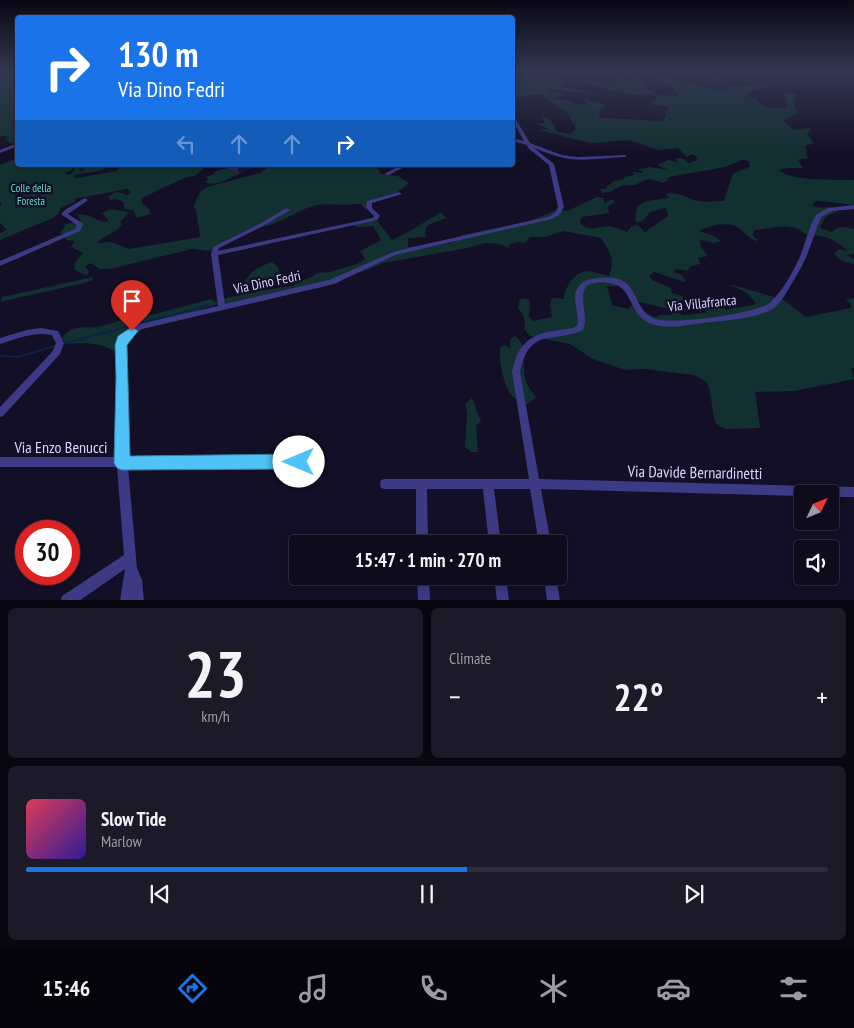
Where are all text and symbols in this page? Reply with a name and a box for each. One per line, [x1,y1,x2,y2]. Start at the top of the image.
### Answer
text: 130 m [118,31,199,77]
icon: right [35,35,100,100]
text: Via Dino Fedri [118,75,225,103]
icon: left [172,130,200,158]
icon: ahead [225,130,253,158]
icon: ahead [278,130,306,158]
icon: right [331,130,359,158]
park label: Colle della Foresta [11,181,51,208]
street label: Via Dino Fedri [231,266,302,298]
pin [111,280,153,331]
icon: arrive [118,287,146,315]
street label: Via Villafranca [666,290,737,316]
position arrow [272,435,324,487]
street label: Via Enzo Benucci [13,437,108,457]
street label: Via Davide Bernardinetti [626,461,763,483]
north arrow [794,485,839,530]
map controls [794,485,839,585]
speed limit sign: 30 [15,520,80,585]
button: sound [794,540,839,585]
text: 15:47 · 1 min · 270 m [355,548,501,572]
text: 23 [184,631,247,715]
text: Climate [449,648,491,668]
text: 22° [613,672,664,721]
text: − [449,678,461,715]
text: + [816,678,828,715]
text: km/h [201,706,230,726]
text: Slow Tide [101,807,166,831]
text: Marlow [101,831,142,851]
icon: previous [146,880,174,908]
icon: pause [413,880,441,908]
icon: next [680,880,708,908]
icon: directions [175,971,210,1006]
icon: music [296,971,331,1006]
icon: phone [416,971,451,1006]
icon: climate [536,971,571,1006]
icon: car [656,971,691,1006]
icon: filters [776,971,811,1006]
text: 15:46 [43,974,90,1002]

